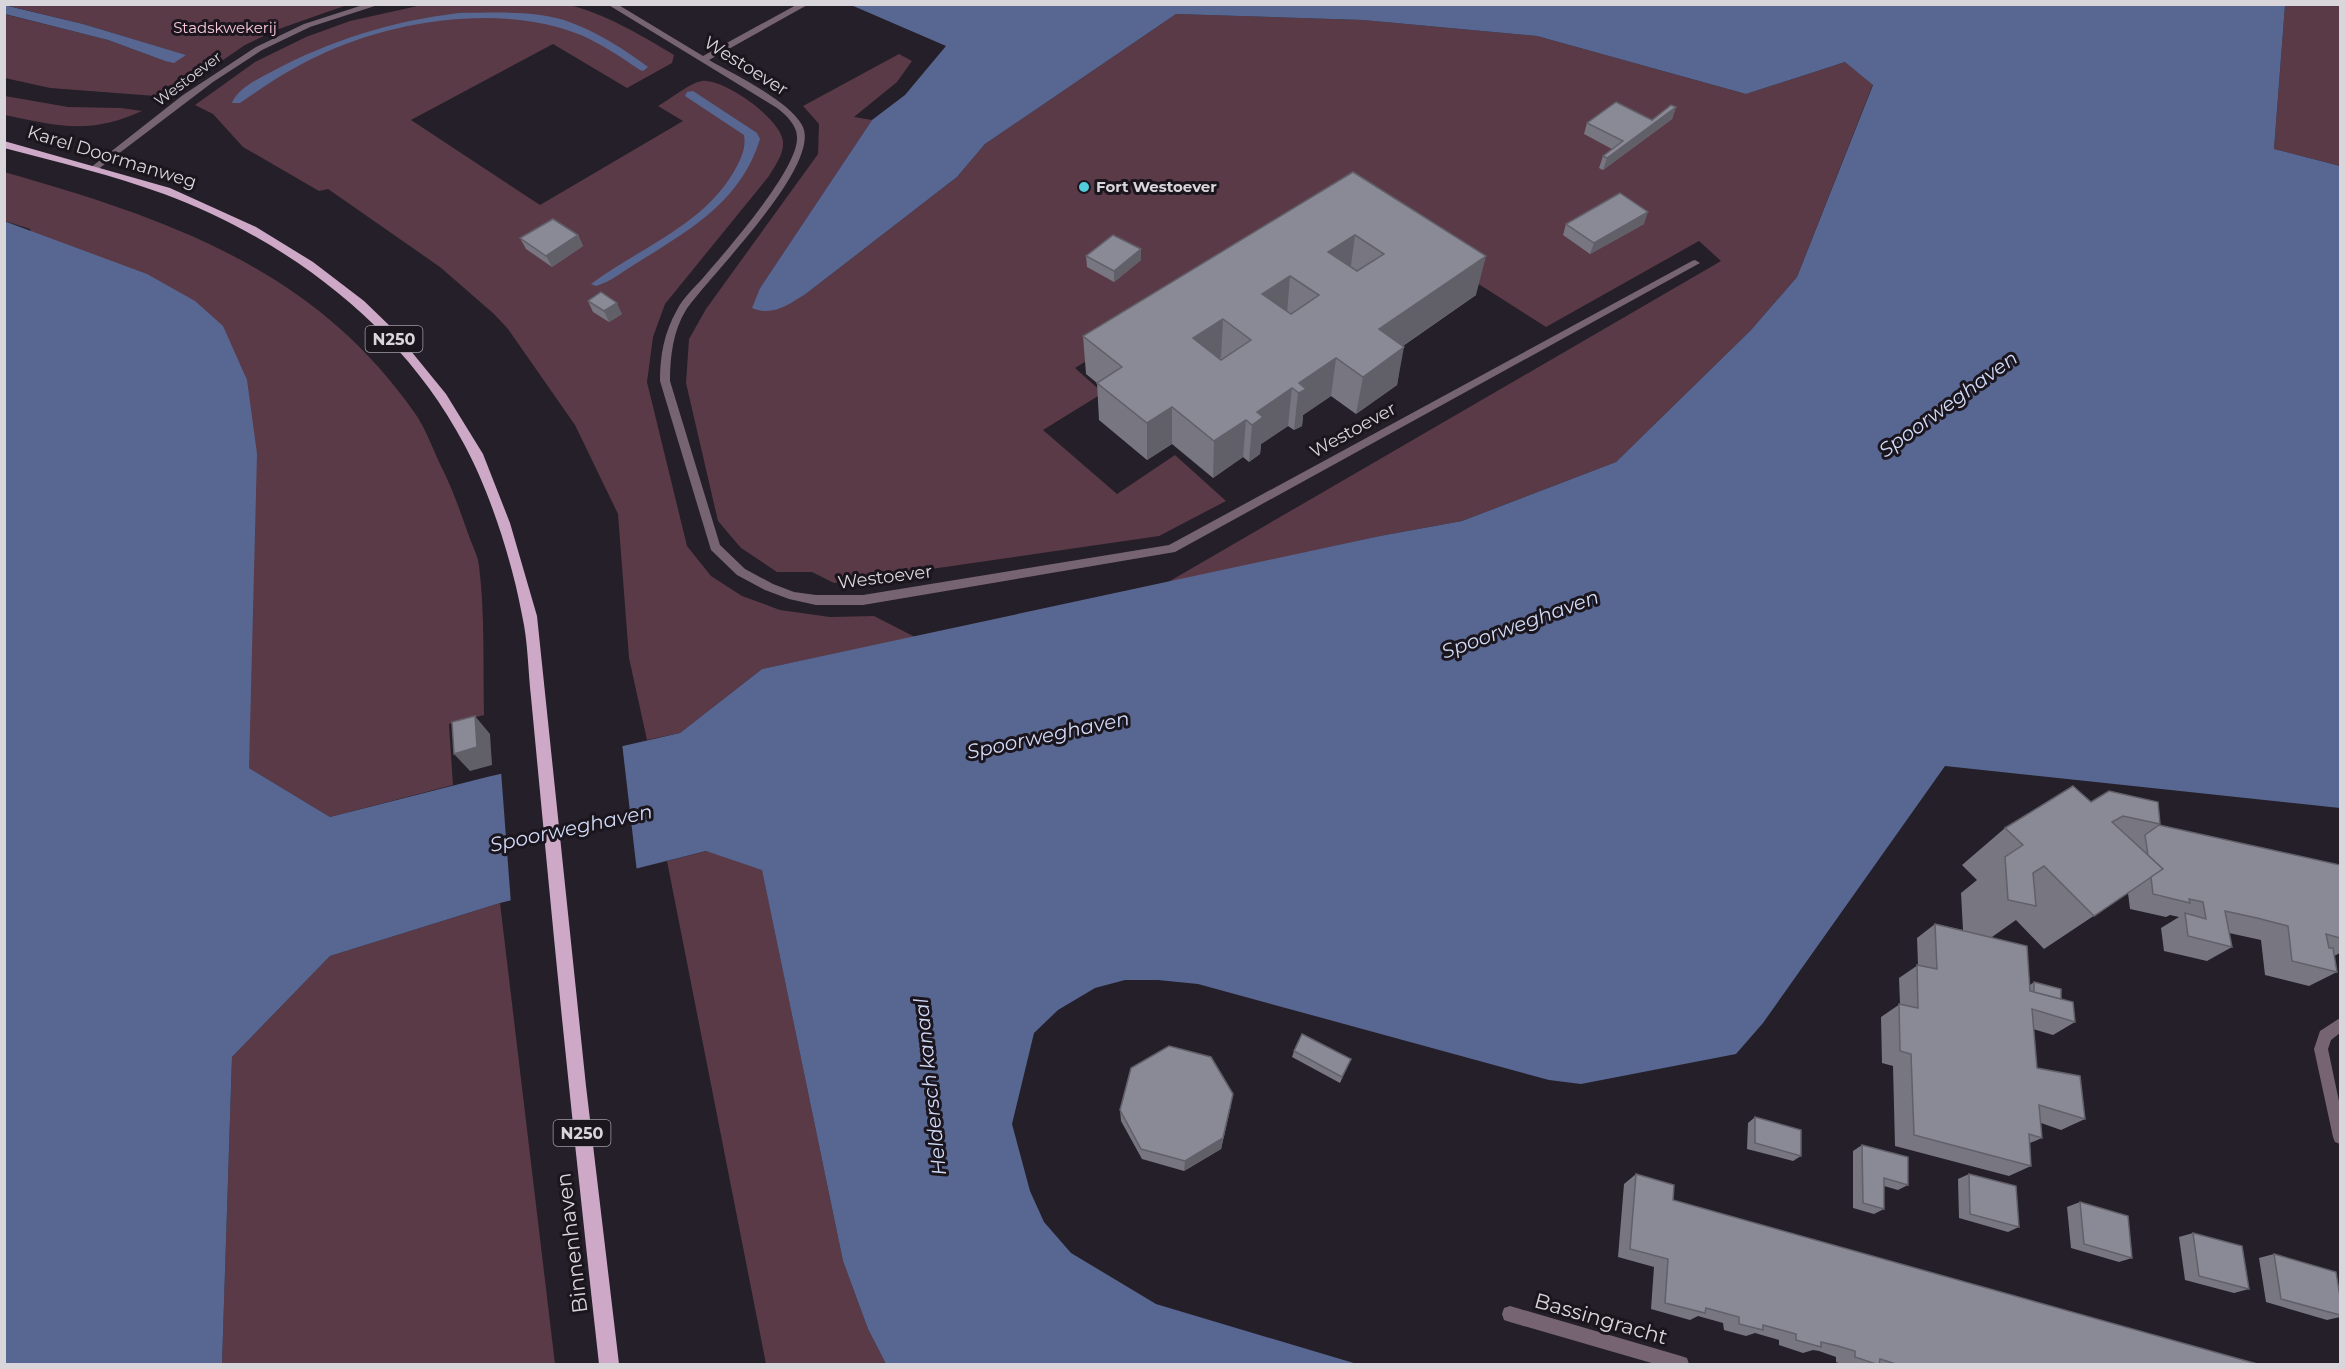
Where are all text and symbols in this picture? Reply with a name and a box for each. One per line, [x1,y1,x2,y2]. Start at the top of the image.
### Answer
park label: Stadskwekerij [173,18,277,37]
street label: Westoever [700,31,792,101]
street label: Westoever [150,47,225,110]
street label: Karel Doormanweg [25,121,199,193]
place label: Fort Westoever [1096,177,1217,196]
marker: Fort Westoever [1077,180,1091,194]
road number: N250 [366,326,422,352]
water label: Spoorweghaven [1874,346,2022,462]
street label: Westoever [1306,397,1400,463]
street label: Westoever [836,560,934,594]
water label: Spoorweghaven [1438,584,1602,664]
water label: Spoorweghaven [965,706,1131,764]
water label: Spoorweghaven [488,799,654,857]
water label: Heldersch kanaal [909,997,951,1177]
road number: N250 [554,1120,610,1146]
street label: Binnenhaven [551,1172,593,1315]
street label: Bassingracht [1532,1288,1671,1349]

